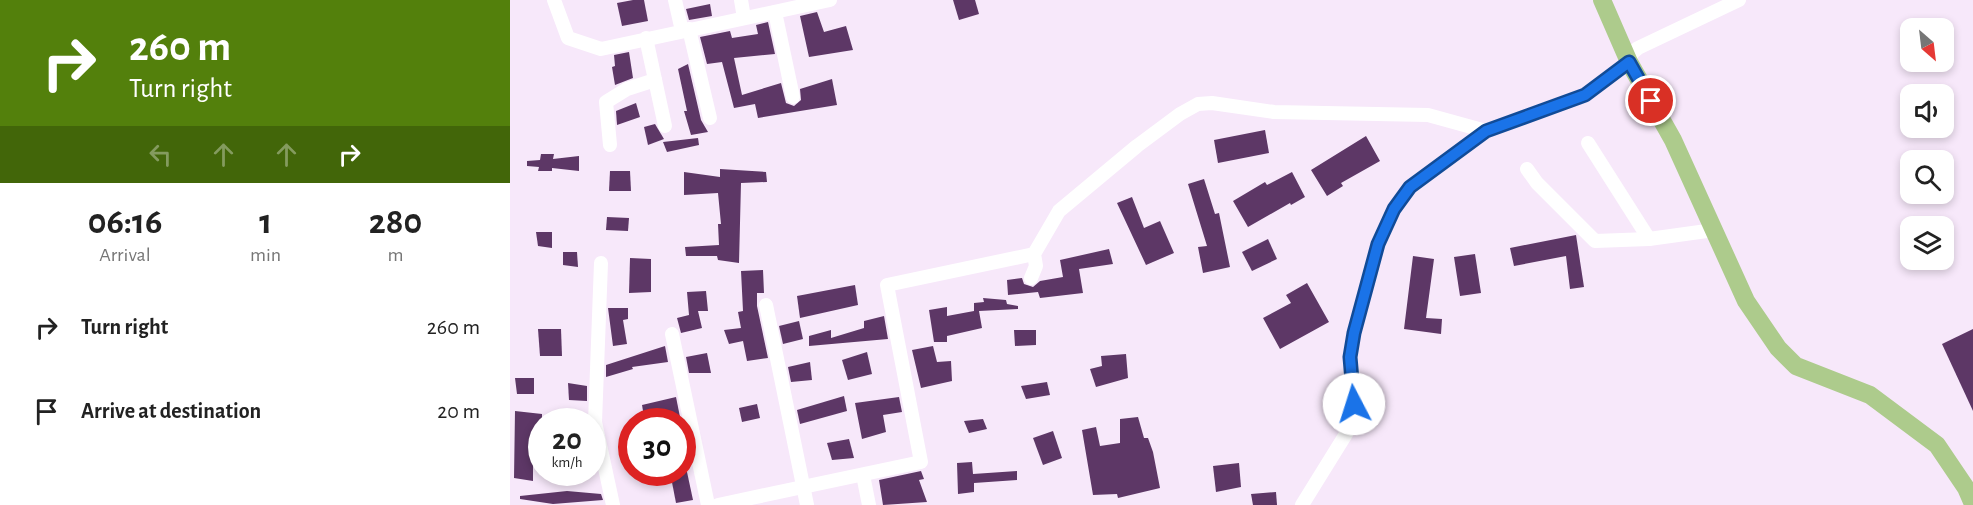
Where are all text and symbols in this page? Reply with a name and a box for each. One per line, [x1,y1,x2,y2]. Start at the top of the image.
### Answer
north arrow [1900,18,1954,72]
map controls [1900,18,1954,270]
icon: right [30,24,108,102]
text: 260 m [129,26,231,68]
text: Turn right [129,75,232,102]
pin [1625,75,1676,126]
icon: arrive [1634,84,1667,117]
button: sound [1900,84,1954,138]
icon: left [144,138,177,171]
icon: ahead [207,138,240,171]
icon: ahead [270,138,303,171]
icon: right [333,138,366,171]
button: search [1900,150,1954,204]
text: 06:16 [88,204,162,240]
text: 1 [259,204,272,240]
text: 280 [369,204,422,240]
button: layers [1900,216,1954,270]
text: Arrival [99,245,151,265]
text: min [250,245,281,265]
text: m [388,245,404,265]
icon: right [30,311,63,344]
text: Turn right [81,316,168,338]
text: 260 m [427,316,480,338]
position arrow [1322,372,1386,436]
icon: arrive [30,395,63,428]
text: Arrive at destination [81,400,261,422]
text: 20 m [437,400,480,422]
speed limit sign: 30 [618,408,696,486]
text: 20 [552,425,582,455]
text: km/h [552,455,582,470]

